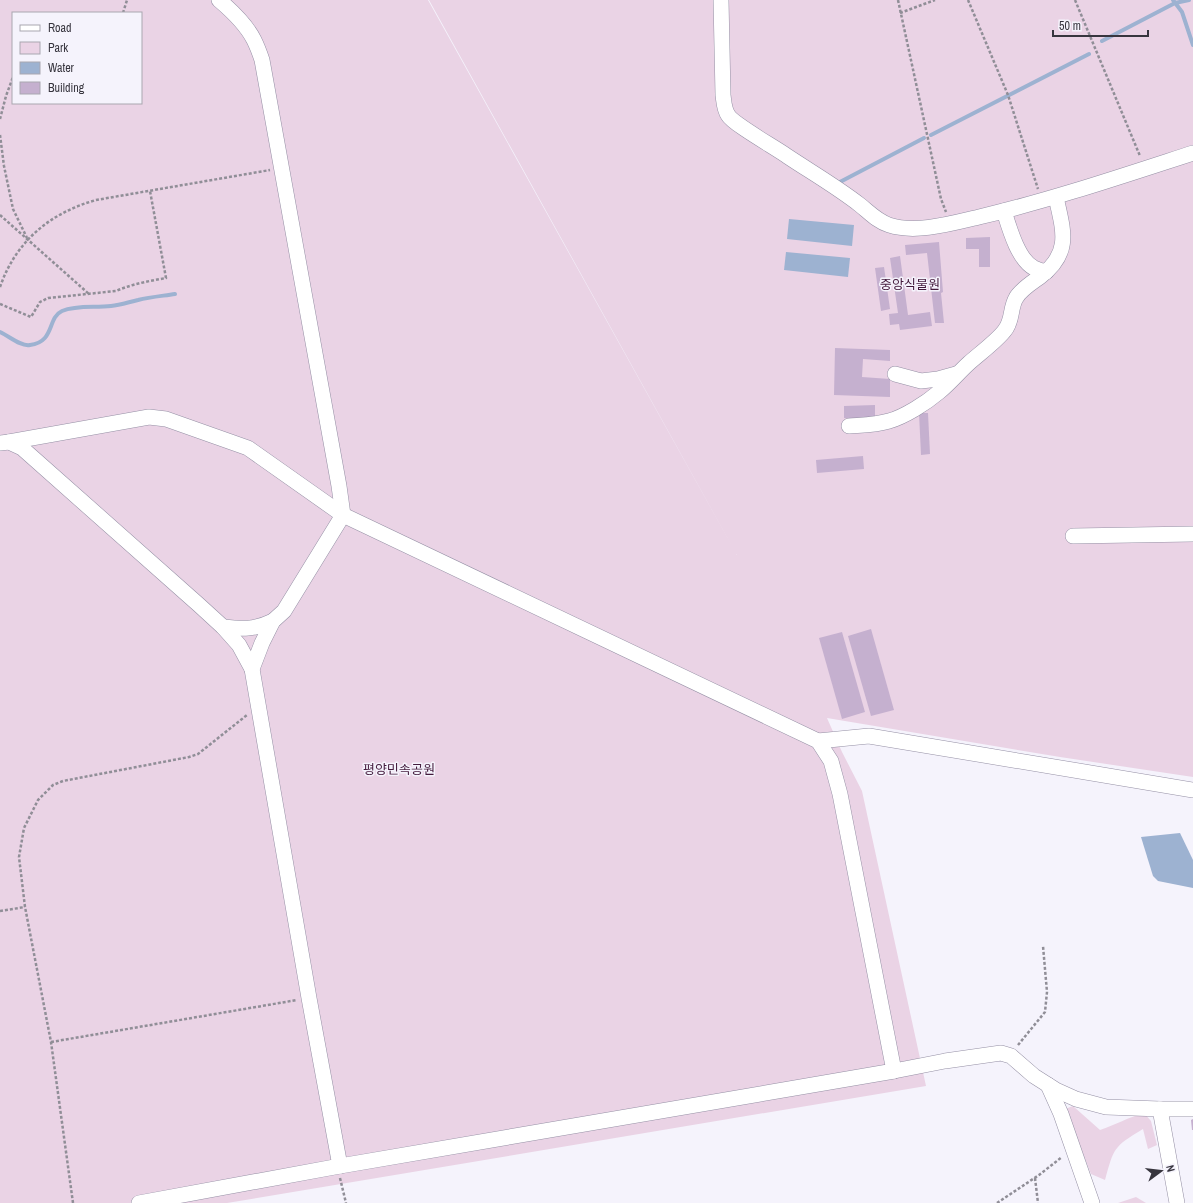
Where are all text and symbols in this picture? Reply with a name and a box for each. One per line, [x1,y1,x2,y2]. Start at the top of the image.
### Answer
legend [12,12,142,104]
scale bar [1053,12,1148,38]
text: 50 m [1059,18,1081,34]
text: Road [48,20,72,36]
text: Park [48,40,68,56]
text: Water [48,60,75,76]
text: Building [48,80,85,96]
park label: 중앙식물원 [880,276,940,293]
park label: 평양민속공원 [363,761,435,778]
north arrow [1141,1151,1181,1191]
text: N [1163,1163,1178,1173]

